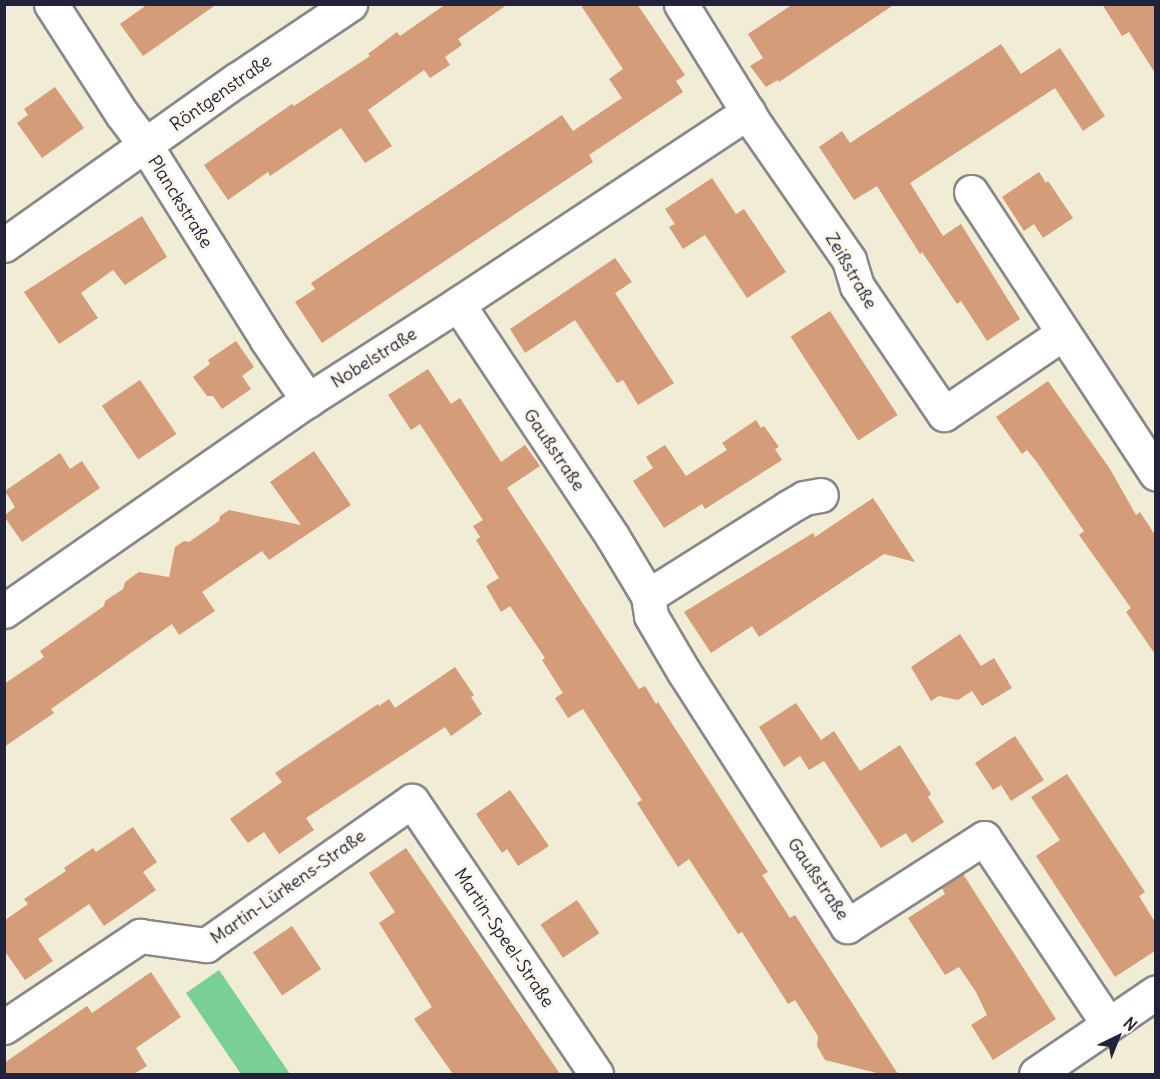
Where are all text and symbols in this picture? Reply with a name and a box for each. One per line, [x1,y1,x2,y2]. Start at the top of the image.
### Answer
street label: Röntgenstraße [166,50,276,136]
street label: Planckstraße [143,152,217,252]
street label: Zeißstraße [821,229,881,313]
street label: Nobelstraße [327,323,421,393]
street label: Gaußstraße [519,405,589,495]
street label: Martin-Lürkens-Straße [206,825,370,949]
street label: Gaußstraße [783,834,853,924]
street label: Martin-Speel-Straße [449,864,559,1012]
north arrow [1088,1007,1148,1067]
text: N [1119,1013,1141,1035]

